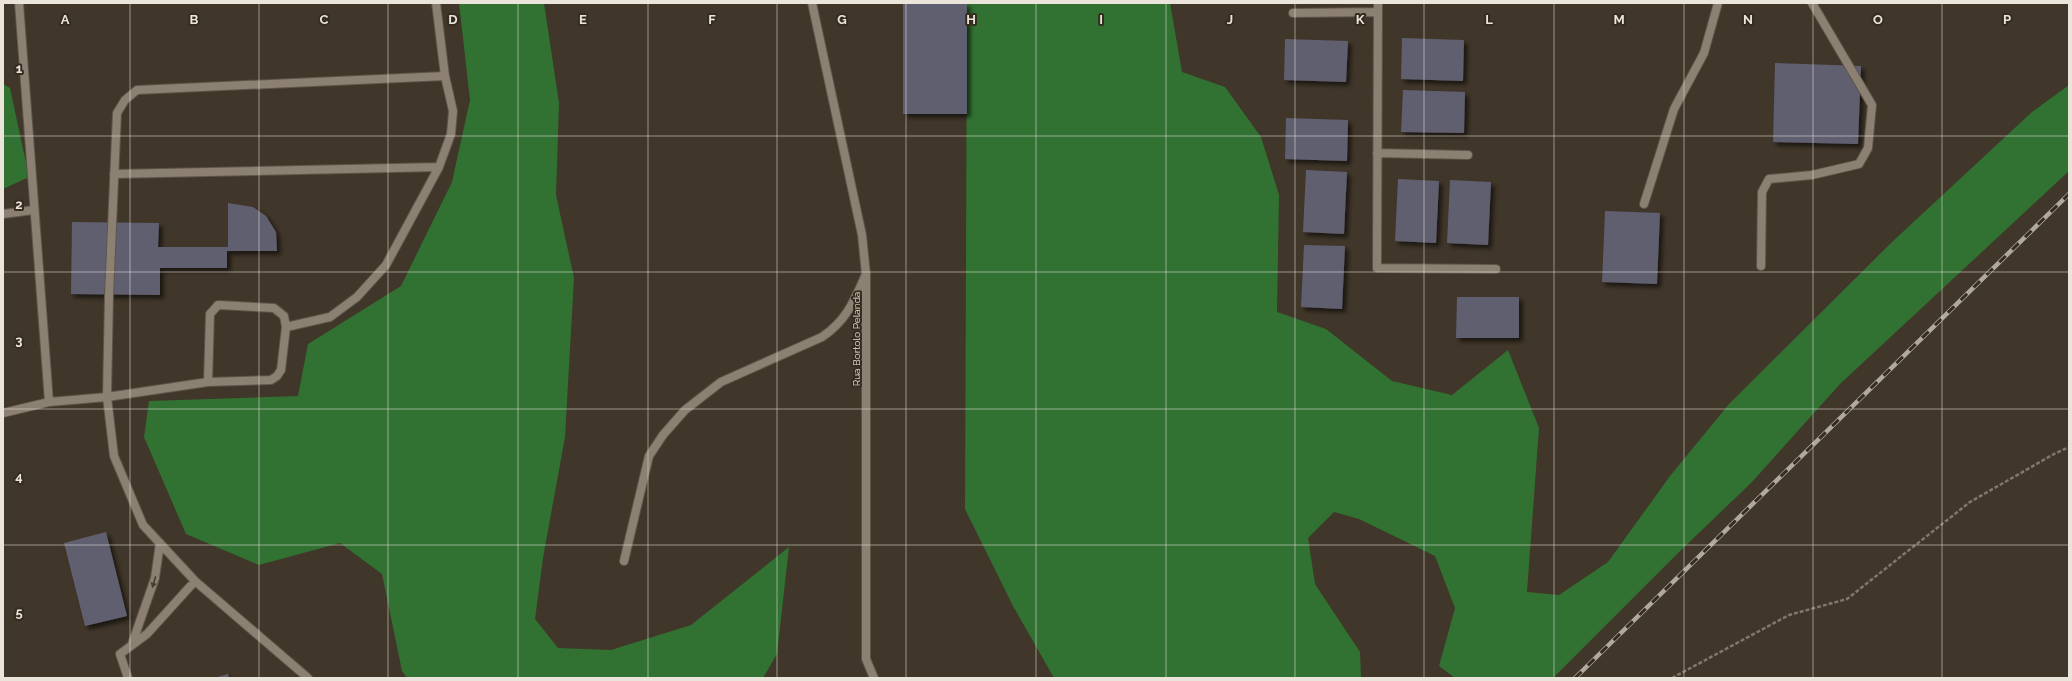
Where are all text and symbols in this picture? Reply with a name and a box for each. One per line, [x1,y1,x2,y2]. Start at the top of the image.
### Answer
text: A [61,12,70,27]
text: B [190,12,199,27]
text: C [320,12,329,27]
text: D [448,12,458,27]
text: E [579,12,587,27]
text: F [708,12,716,27]
text: G [837,12,847,27]
text: H [966,12,976,27]
text: I [1099,12,1103,27]
text: J [1227,12,1233,27]
text: K [1356,12,1365,27]
text: L [1485,12,1493,27]
text: M [1613,12,1625,27]
text: N [1743,12,1753,27]
text: O [1873,12,1883,27]
text: P [2003,12,2011,27]
text: 1 [16,61,23,76]
text: 2 [15,197,23,212]
street label: Rua Bortolo Pelanda [851,292,862,386]
text: 3 [15,333,23,348]
text: 4 [15,469,23,484]
one-way arrow [151,576,157,588]
text: 5 [15,605,23,620]

